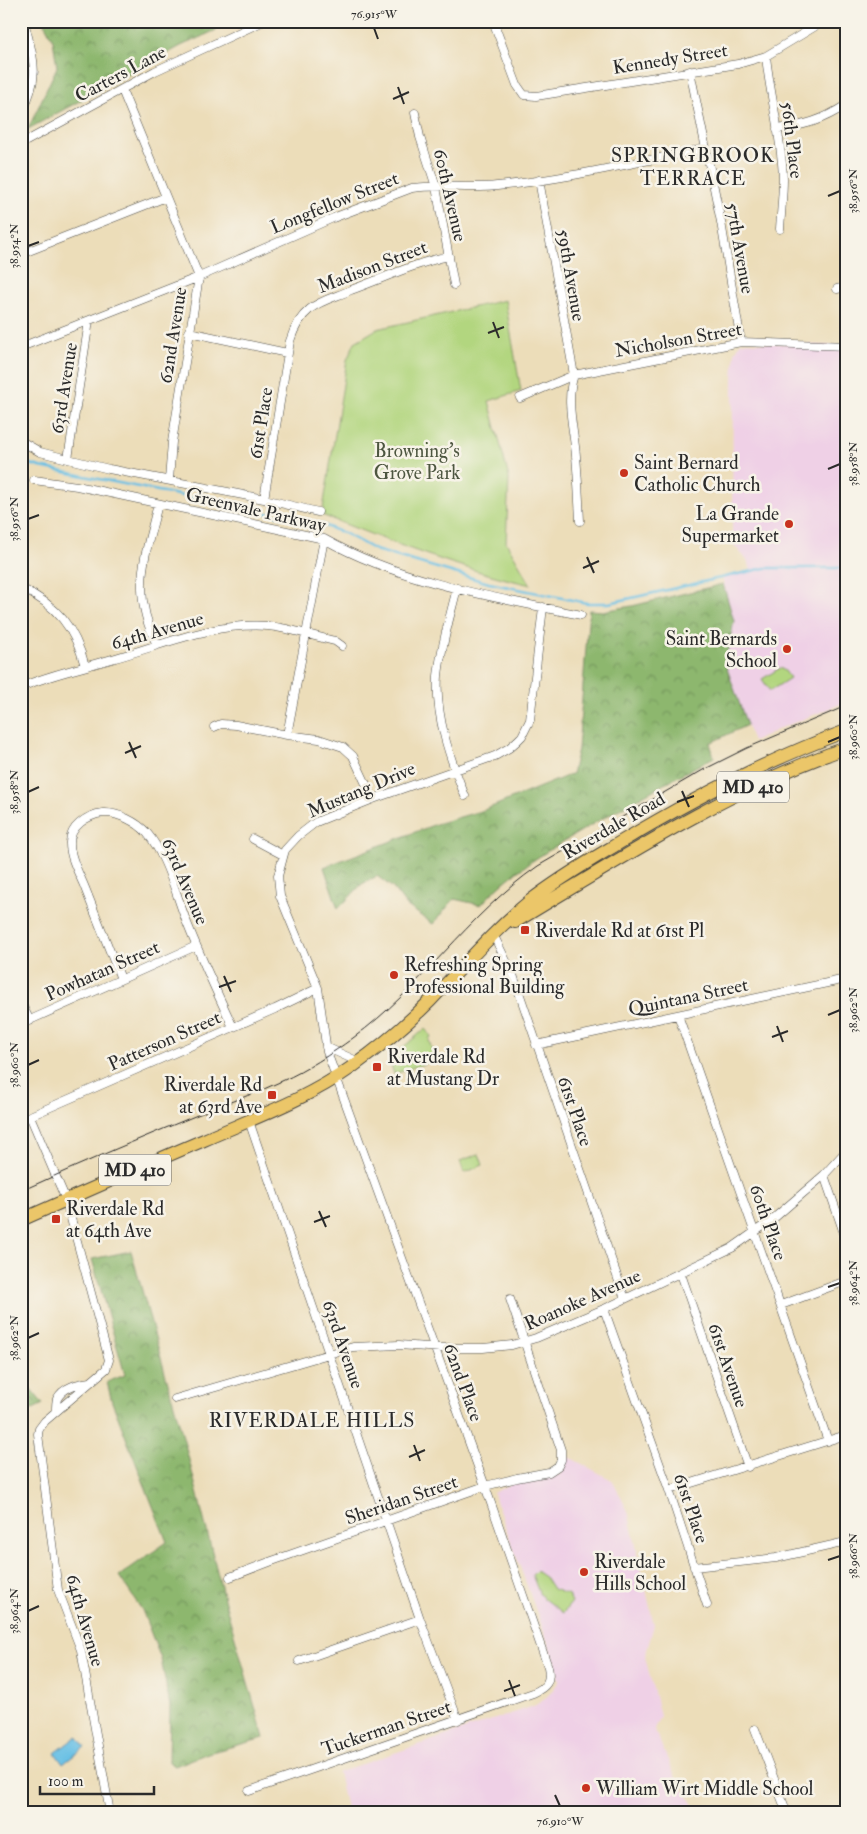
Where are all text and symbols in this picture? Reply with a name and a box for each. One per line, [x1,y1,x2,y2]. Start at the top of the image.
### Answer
text: 76.915°W [351,7,398,22]
street label: Kennedy Street [611,38,729,80]
street label: Carters Lane [71,40,170,108]
street label: 56th Place [775,100,809,180]
district label: SPRINGBROOK TERRACE [611,143,775,191]
street label: 60th Avenue [428,147,472,244]
street label: Longfellow Street [267,166,402,240]
text: 38.956°N [846,168,861,213]
street label: 57th Avenue [720,201,760,296]
text: 38.954°N [7,223,22,269]
street label: 59th Avenue [551,227,591,323]
street label: Madison Street [314,235,431,299]
street label: 62nd Avenue [154,285,192,385]
street label: Nicholson Street [613,317,744,363]
street label: 63rd Avenue [45,341,83,436]
street label: 61st Place [243,385,279,461]
park label: Browning's Grove Park [374,439,460,485]
text: 38.958°N [846,441,861,486]
place label: Saint Bernard Catholic Church [634,451,761,497]
marker: Saint Bernard Catholic Church [618,467,630,479]
street label: Greenvale Parkway [183,482,329,538]
text: 38.956°N [7,496,22,541]
place label: La Grande Supermarket [682,502,779,549]
marker: La Grande Supermarket [783,518,795,530]
street label: 64th Avenue [108,606,206,656]
place label: Saint Bernards School [666,627,777,673]
marker: Saint Bernards School [781,643,793,655]
text: 38.960°N [846,714,861,760]
street label: Mustang Drive [304,756,419,823]
text: 38.958°N [7,769,22,814]
road number: MD 410 [717,772,789,802]
street label: Riverdale Road [558,786,670,865]
street label: 63rd Avenue [156,834,214,929]
place label: Riverdale Rd at 61st Pl [535,919,704,943]
marker: Riverdale Rd at 61st Pl [519,924,531,936]
street label: Powhatan Street [42,935,163,1007]
place label: Refreshing Spring Professional Building [404,953,565,999]
marker: Refreshing Spring Professional Building [388,969,400,981]
street label: Quintana Street [626,973,750,1021]
text: 38.962°N [846,987,861,1033]
street label: Patterson Street [104,1005,225,1076]
text: 38.960°N [7,1042,22,1088]
place label: Riverdale Rd at Mustang Dr [387,1045,499,1091]
marker: Riverdale Rd at Mustang Dr [371,1061,383,1073]
place label: Riverdale Rd at 63rd Ave [164,1073,263,1119]
street label: 61st Place [552,1073,598,1149]
marker: Riverdale Rd at 63rd Ave [266,1089,278,1101]
road number: MD 410 [99,1154,171,1186]
street label: 60th Place [744,1181,792,1264]
place label: Riverdale Rd at 64th Ave [66,1197,165,1243]
marker: Riverdale Rd at 64th Ave [50,1213,62,1225]
text: 38.964°N [846,1260,861,1306]
street label: Roanoke Avenue [520,1264,644,1336]
street label: 63rd Avenue [317,1297,369,1392]
text: 38.962°N [7,1315,22,1361]
street label: 61st Avenue [702,1320,754,1411]
street label: 62nd Place [438,1340,488,1425]
district label: RIVERDALE HILLS [209,1408,415,1433]
street label: Sheridan Street [342,1470,461,1530]
street label: 61st Place [668,1470,714,1546]
text: 38.966°N [846,1533,861,1579]
place label: Riverdale Hills School [594,1550,686,1596]
marker: Riverdale Hills School [578,1566,590,1578]
street label: 64th Avenue [60,1571,110,1669]
text: 38.964°N [7,1588,22,1634]
street label: Tuckerman Street [318,1695,454,1761]
scale bar [40,1764,154,1796]
text: 100 m [48,1772,84,1791]
place label: William Wirt Middle School [595,1777,814,1801]
marker: William Wirt Middle School [580,1782,592,1794]
text: 76.910°W [537,1814,584,1829]

